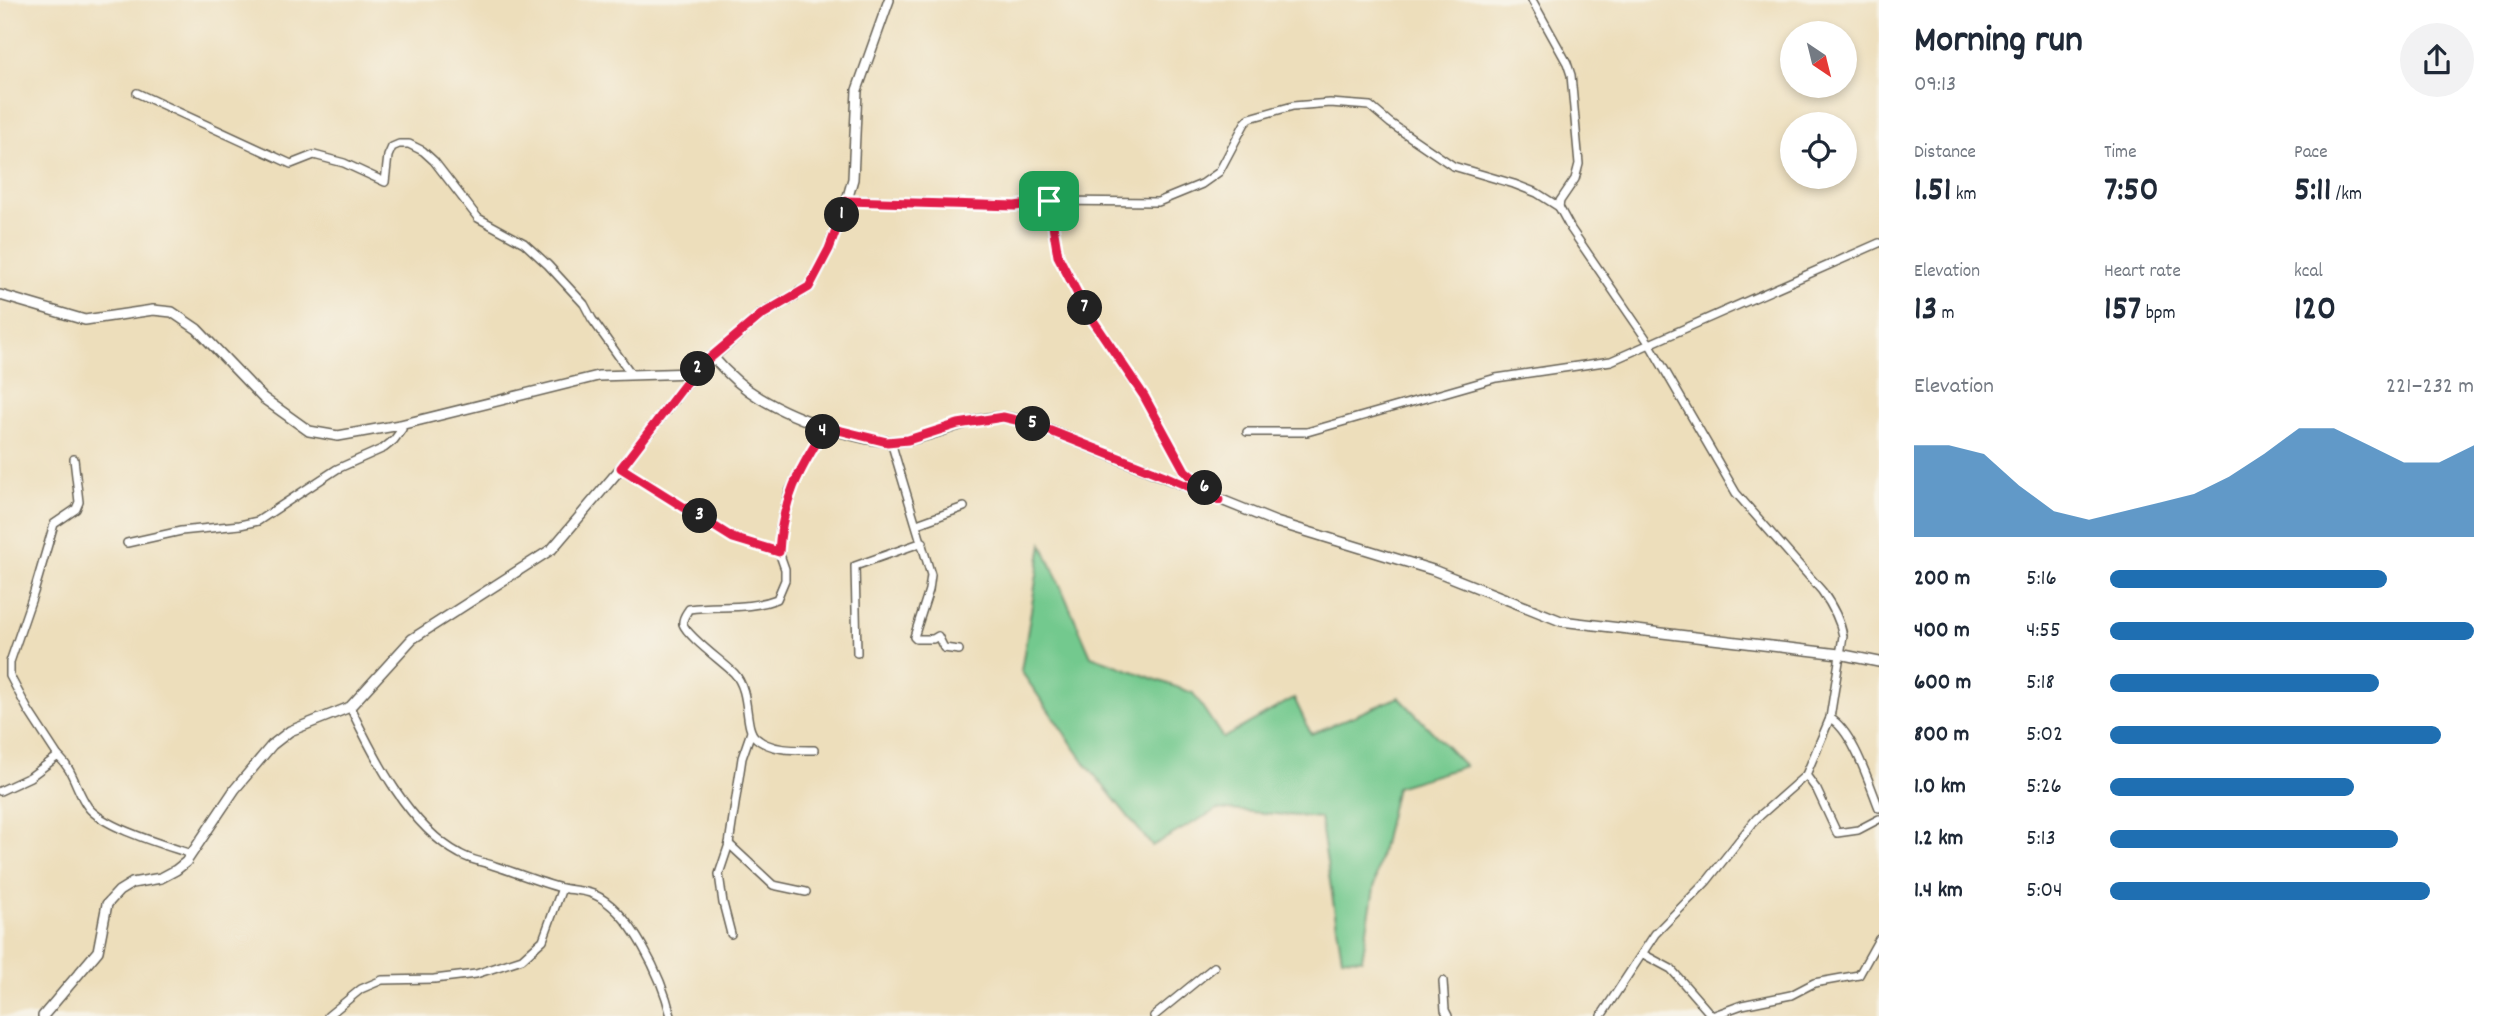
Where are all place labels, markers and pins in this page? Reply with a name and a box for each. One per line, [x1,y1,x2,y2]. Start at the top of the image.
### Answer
pin [1019,171,1079,231]
pin: 1 [824,198,860,232]
pin: 7 [1068,290,1102,326]
pin: 2 [680,352,716,386]
pin: 5 [1016,406,1050,442]
pin: 4 [806,414,840,450]
pin: 6 [1188,470,1222,505]
pin: 3 [682,498,718,534]

